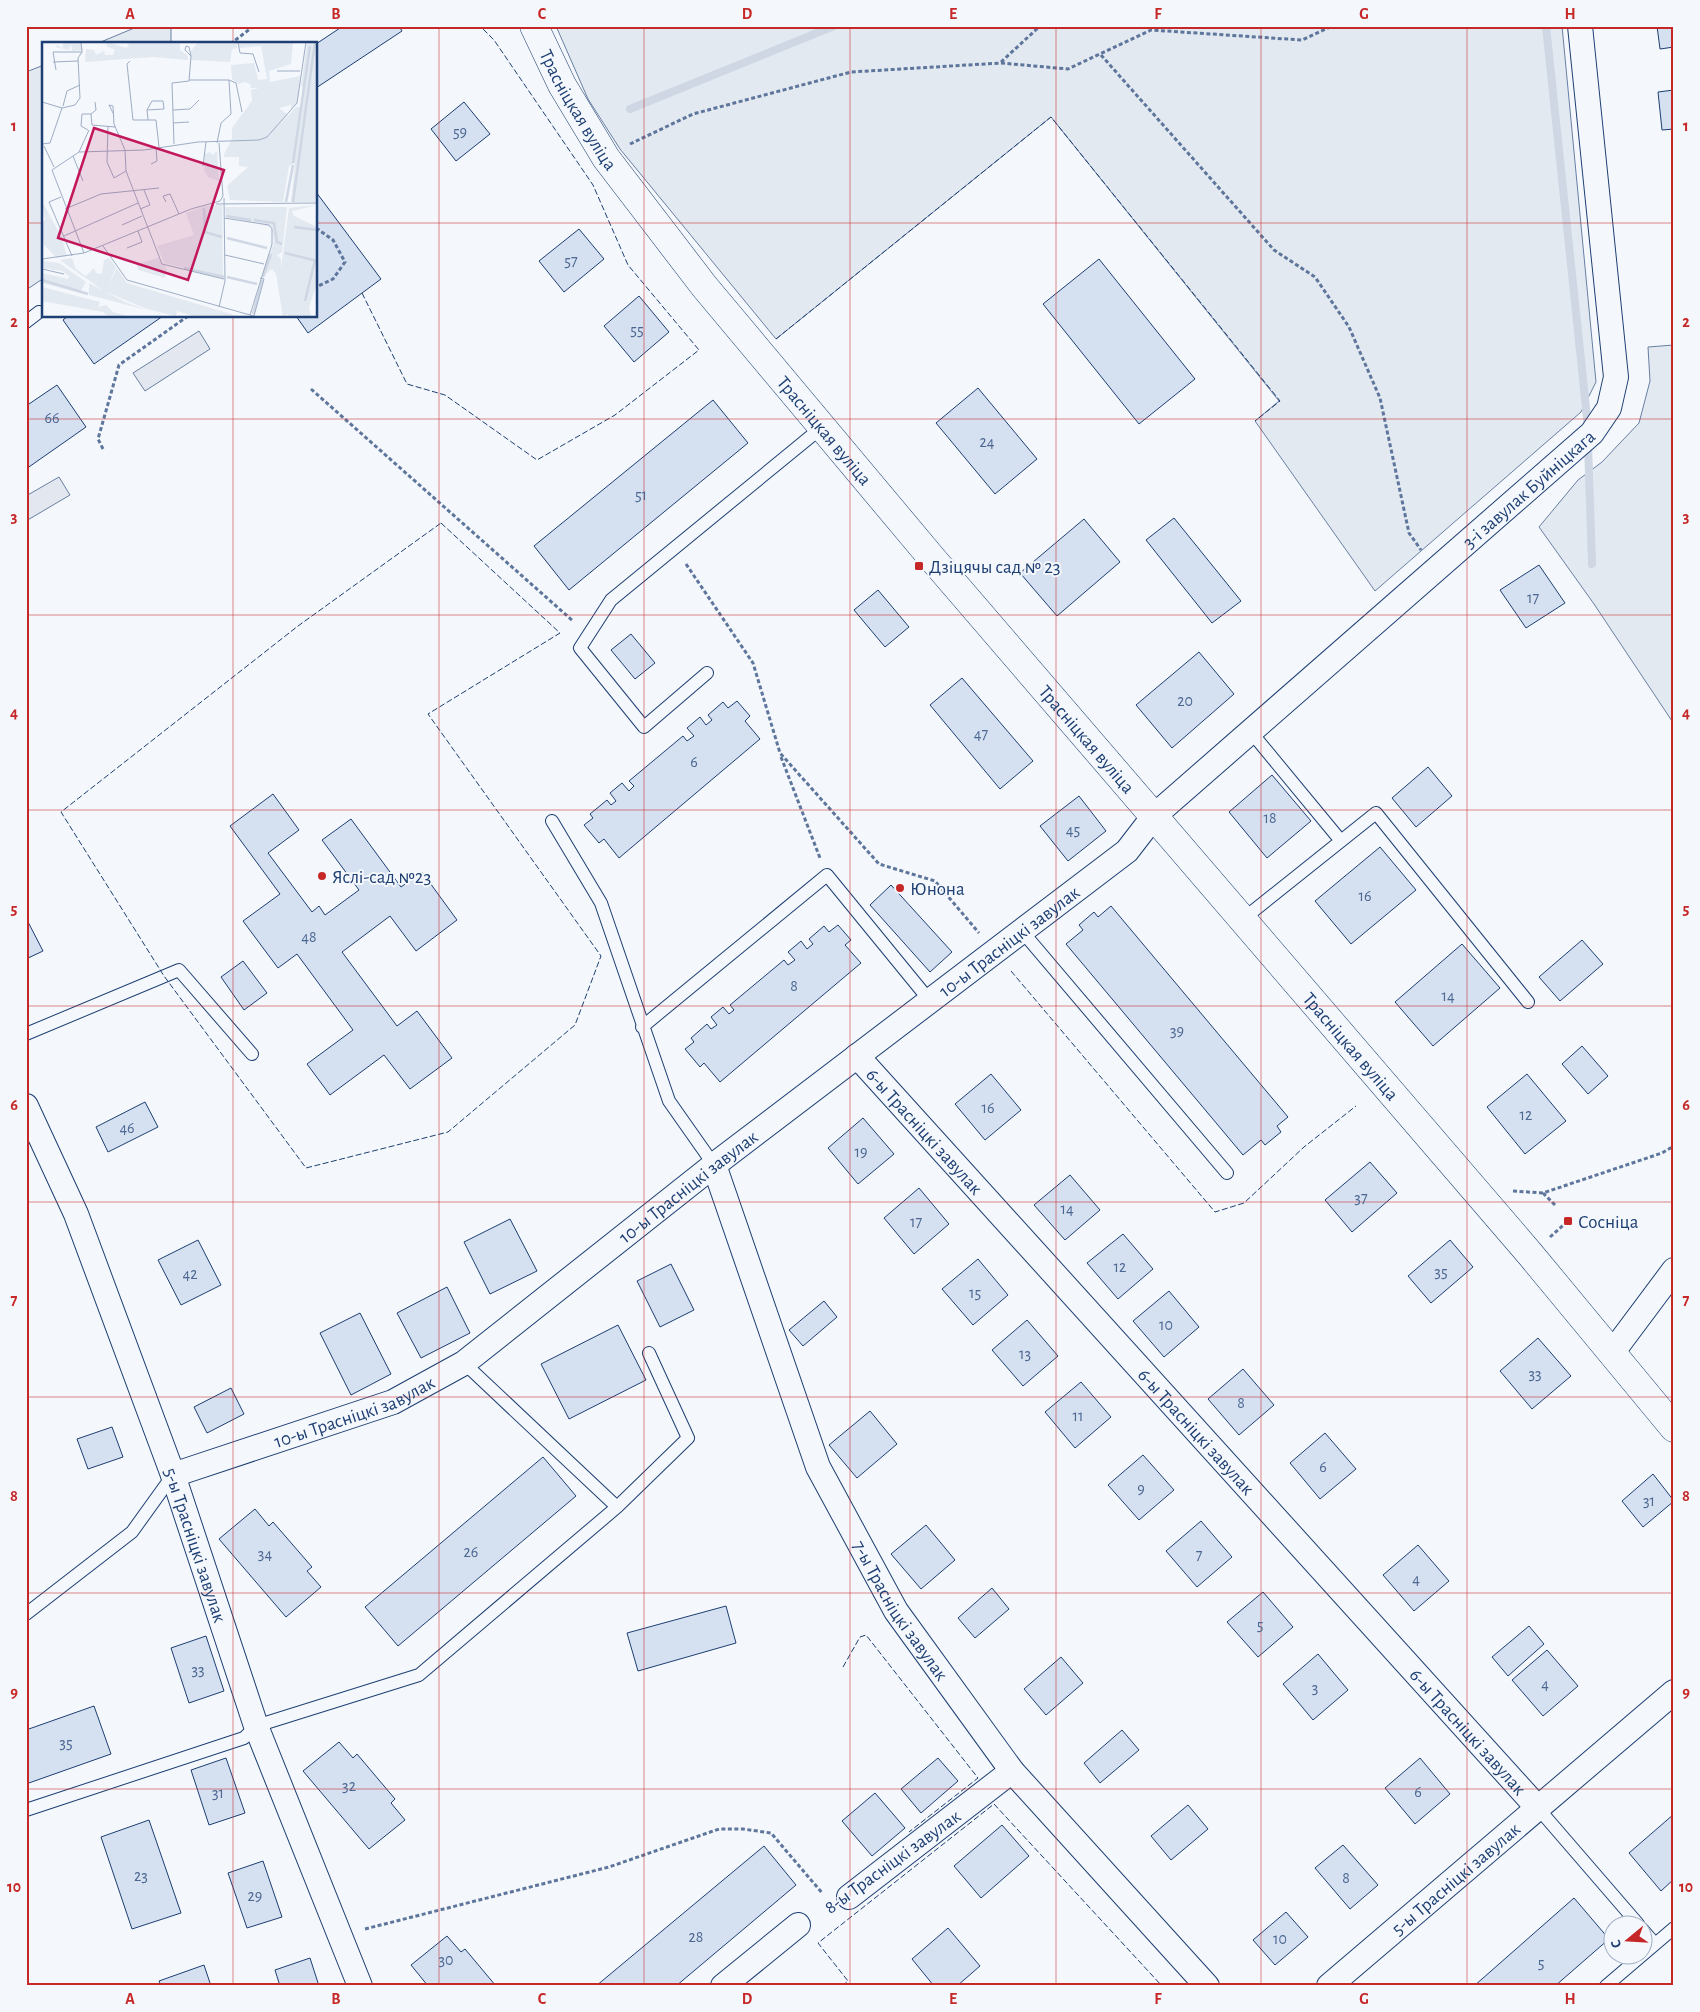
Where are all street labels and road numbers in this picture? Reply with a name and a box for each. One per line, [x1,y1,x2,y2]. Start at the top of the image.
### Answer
street label: Трасніцкая вуліца [536,47,620,175]
street label: Трасніцкая вуліца [773,373,875,490]
street label: 3-і завулак Буйніцкага [1460,427,1599,552]
street label: Трасніцкая вуліца [1035,682,1138,798]
street label: 10-ы Трасніцкі завулак [936,883,1084,1001]
street label: Трасніцкая вуліца [1299,989,1402,1105]
street label: 6-ы Трасніцкі завулак [862,1065,986,1199]
street label: 10-ы Трасніцкі завулак [616,1127,762,1247]
street label: 6-ы Трасніцкі завулак [1134,1365,1257,1499]
street label: 10-ы Трасніцкі завулак [272,1373,438,1452]
street label: 5-ы Трасніцкі завулак [160,1465,229,1625]
street label: 7-ы Трасніцкі завулак [849,1538,951,1685]
street label: 6-ы Трасніцкі завулак [1406,1664,1532,1800]
street label: 8-ы Трасніцкі завулак [821,1807,965,1918]
street label: 5-ы Трасніцкі завулак [1389,1820,1524,1939]

